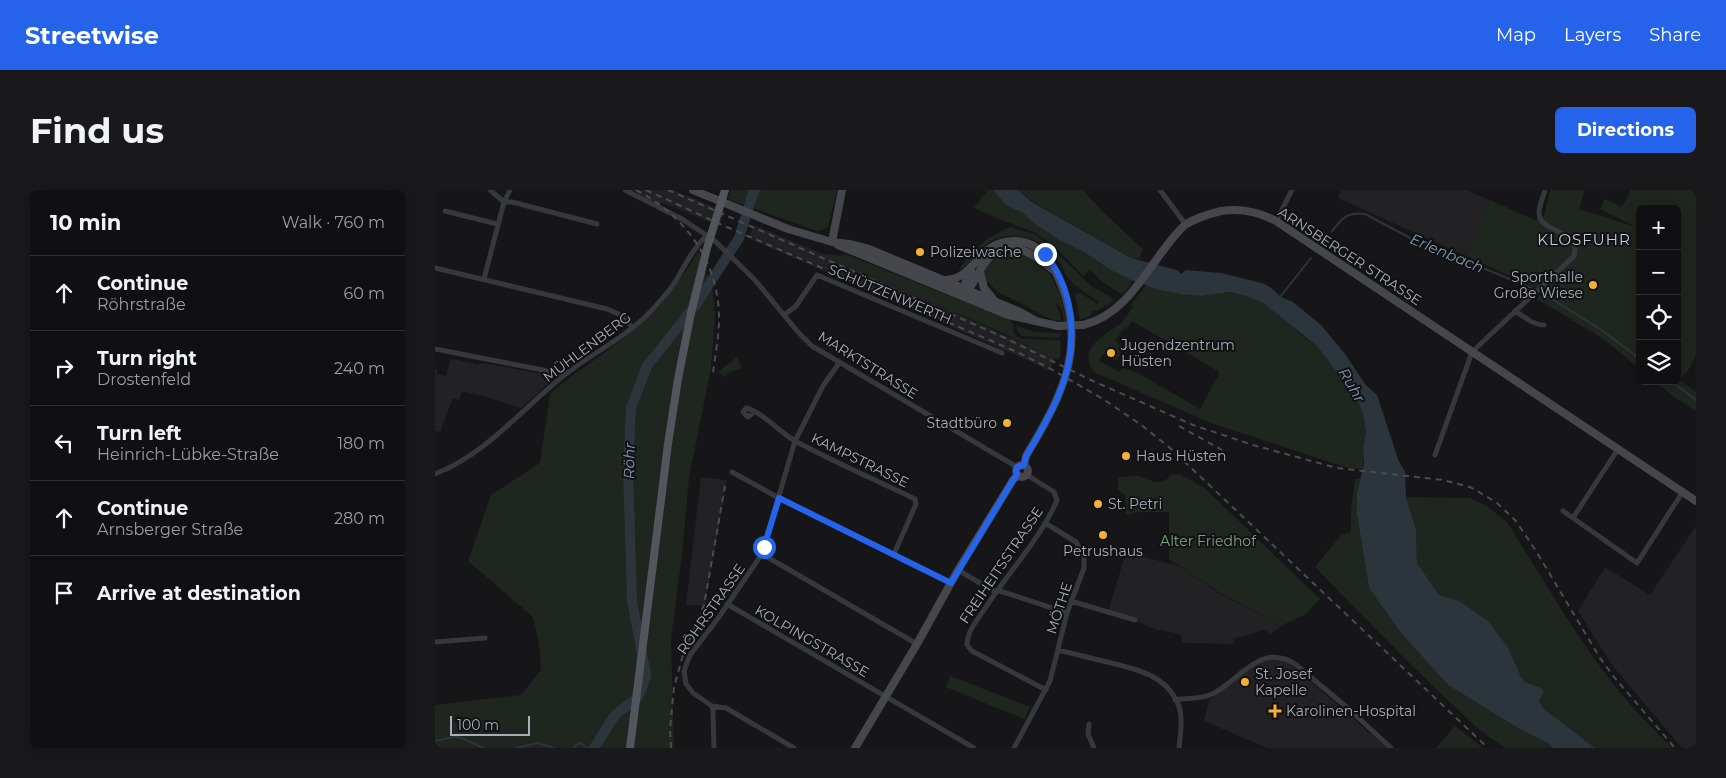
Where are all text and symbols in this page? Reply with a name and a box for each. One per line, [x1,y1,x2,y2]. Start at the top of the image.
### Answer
text: Streetwise [25,21,159,50]
text: Map [1496,24,1536,46]
text: Layers [1564,24,1621,46]
text: Share [1649,24,1701,46]
button: Directions [1555,107,1696,153]
text: Find us [30,109,164,152]
street label: ARNSBERGER STRASSE [1275,203,1425,309]
map controls [1636,205,1681,385]
button: + [1636,205,1681,250]
text: 10 min [50,210,121,235]
text: Walk · 760 m [282,213,385,232]
water label: Erlenbach [1407,229,1487,277]
district label: KLOSFUHR [1537,230,1631,249]
place label: Polizeiwache [930,243,1021,261]
route end [1034,243,1057,266]
marker: Polizeiwache [914,246,926,258]
button: − [1636,250,1681,295]
street label: SCHÜTZENWERTH [825,260,955,328]
place label: Sporthalle Große Wiese [1494,268,1583,302]
text: Continue [97,272,188,295]
icon: ahead [50,279,78,307]
marker: Sporthalle Große Wiese [1587,279,1599,291]
text: 60 m [343,284,385,303]
text: Röhrstraße [97,295,186,314]
button: locate [1636,295,1681,340]
street label: MÜHLENBERG [539,308,635,386]
street label: MARKTSTRASSE [815,327,921,403]
place label: Jugendzentrum Hüsten [1120,336,1235,370]
button: layers [1636,340,1681,385]
text: Turn right [97,347,197,370]
marker: Jugendzentrum Hüsten [1105,347,1117,359]
icon: right [50,354,78,382]
text: 240 m [334,359,385,378]
water label: Ruhr [1334,364,1370,407]
text: Drostenfeld [97,370,191,389]
place label: Stadtbüro [927,414,997,432]
marker: Stadtbüro [1001,417,1013,429]
text: Turn left [97,422,182,445]
icon: left [50,429,78,457]
street label: KAMPSTRASSE [808,429,912,491]
text: 180 m [337,434,385,453]
water label: Röhr [619,442,639,479]
text: Heinrich-Lübke-Straße [97,445,279,464]
place label: Haus Hüsten [1136,447,1227,465]
marker: Haus Hüsten [1120,450,1132,462]
place label: St. Petri [1108,495,1162,513]
text: Continue [97,497,188,520]
marker: St. Petri [1092,498,1104,510]
street label: FREIHEITSSTRASSE [955,503,1047,627]
icon: ahead [50,504,78,532]
text: 280 m [334,509,385,528]
text: Arnsberger Straße [97,520,243,539]
marker: Petrushaus [1097,529,1109,541]
park label: Alter Friedhof [1160,532,1257,550]
route start [753,536,776,559]
place label: Petrushaus [1063,542,1143,560]
street label: RÖHRSTRASSE [673,560,749,658]
icon: arrive [50,579,78,607]
street label: MÖTHE [1042,580,1076,636]
text: Arrive at destination [97,582,301,605]
street label: KOLPINGSTRASSE [752,601,872,681]
place label: St. Josef Kapelle [1255,665,1313,699]
marker: St. Josef Kapelle [1239,676,1251,688]
place label: Karolinen-Hospital [1286,702,1416,720]
marker: Karolinen-Hospital [1268,704,1282,718]
scale bar [450,713,530,736]
text: 100 m [457,716,499,734]

